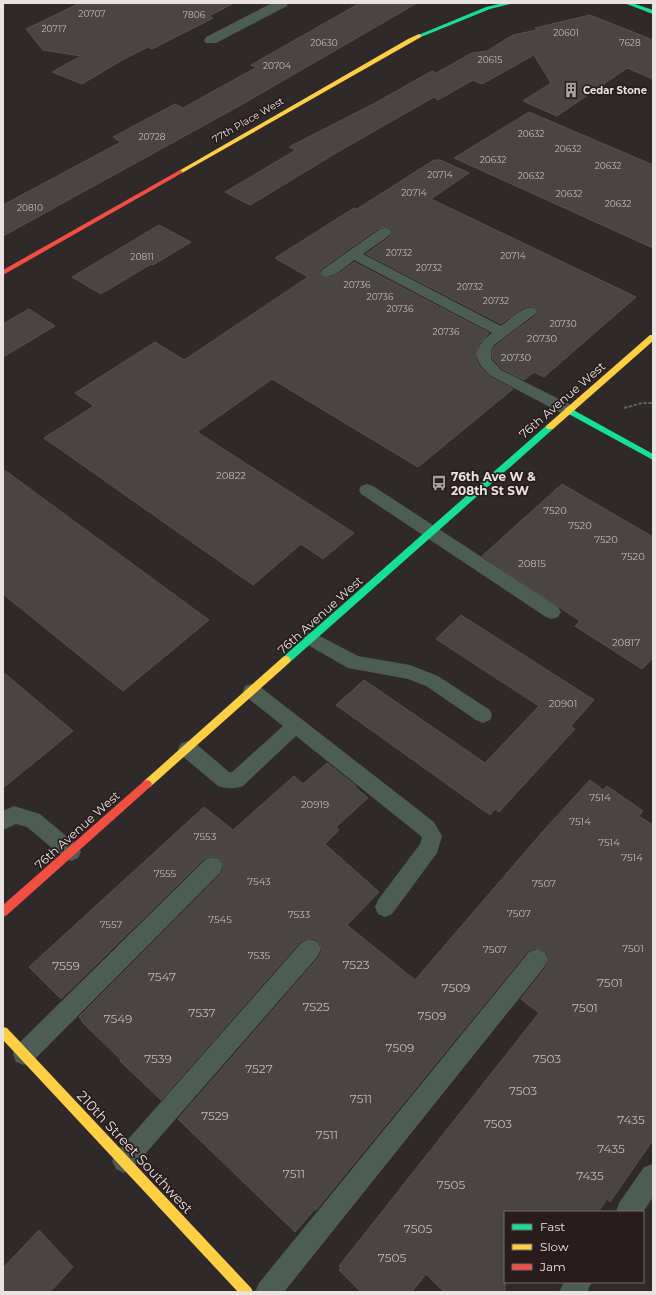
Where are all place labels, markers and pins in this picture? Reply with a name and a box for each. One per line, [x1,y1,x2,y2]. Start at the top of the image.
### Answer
building icon: Cedar Stone [562,81,580,99]
place label: Cedar Stone [583,84,647,97]
place label: 76th Ave W & 208th St SW [451,469,536,498]
bus stop icon: 76th Ave W & 208th St SW [430,474,448,492]

